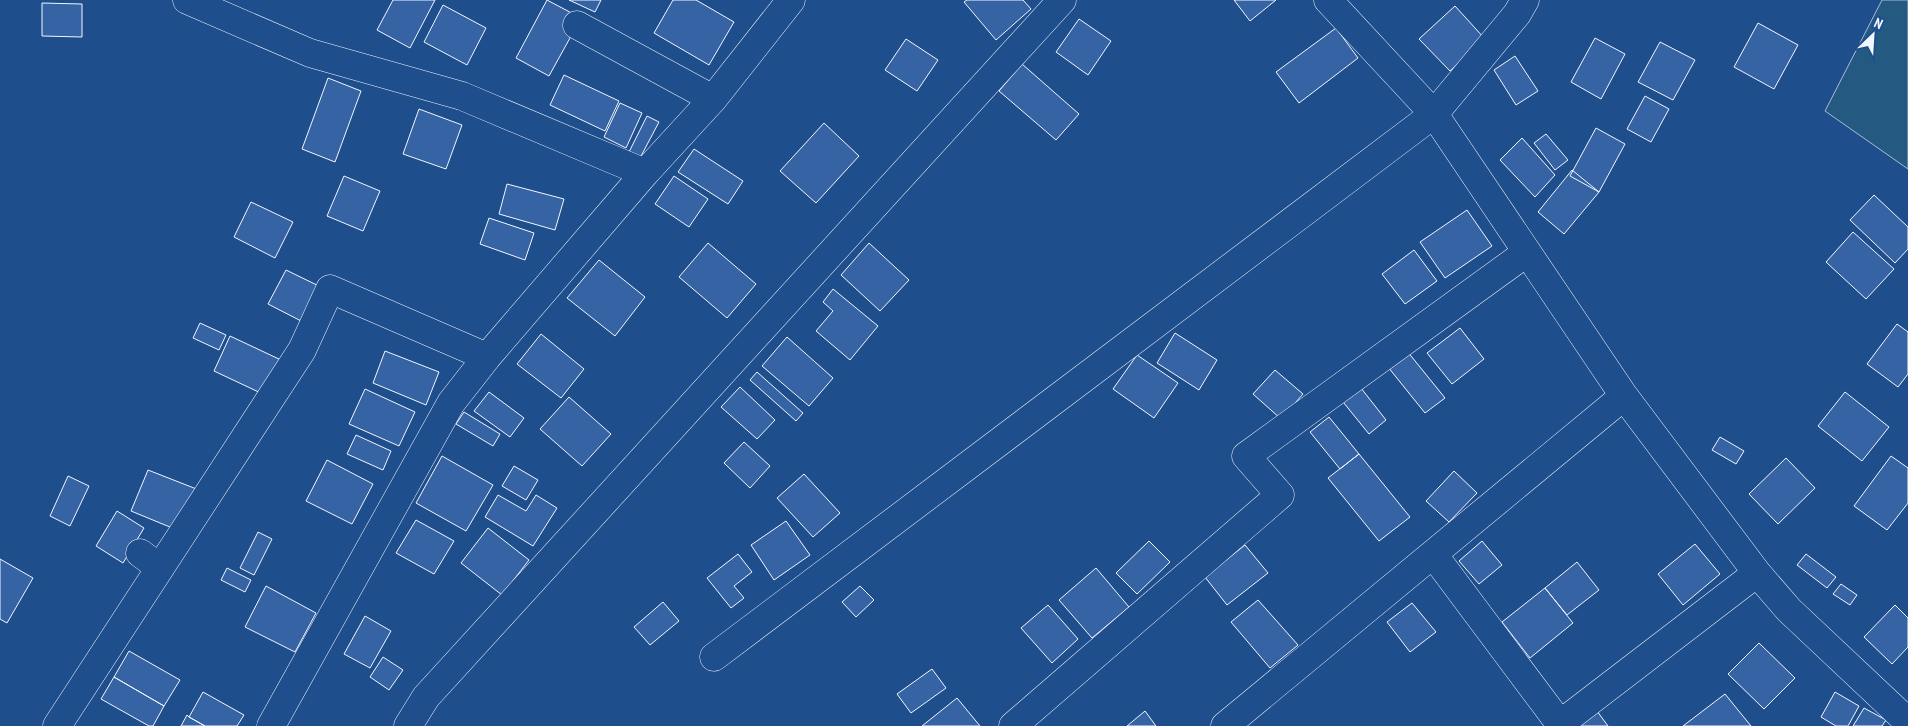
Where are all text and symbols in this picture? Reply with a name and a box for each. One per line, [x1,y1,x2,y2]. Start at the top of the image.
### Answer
north arrow [1848,10,1898,60]
text: N [1871,13,1886,33]

